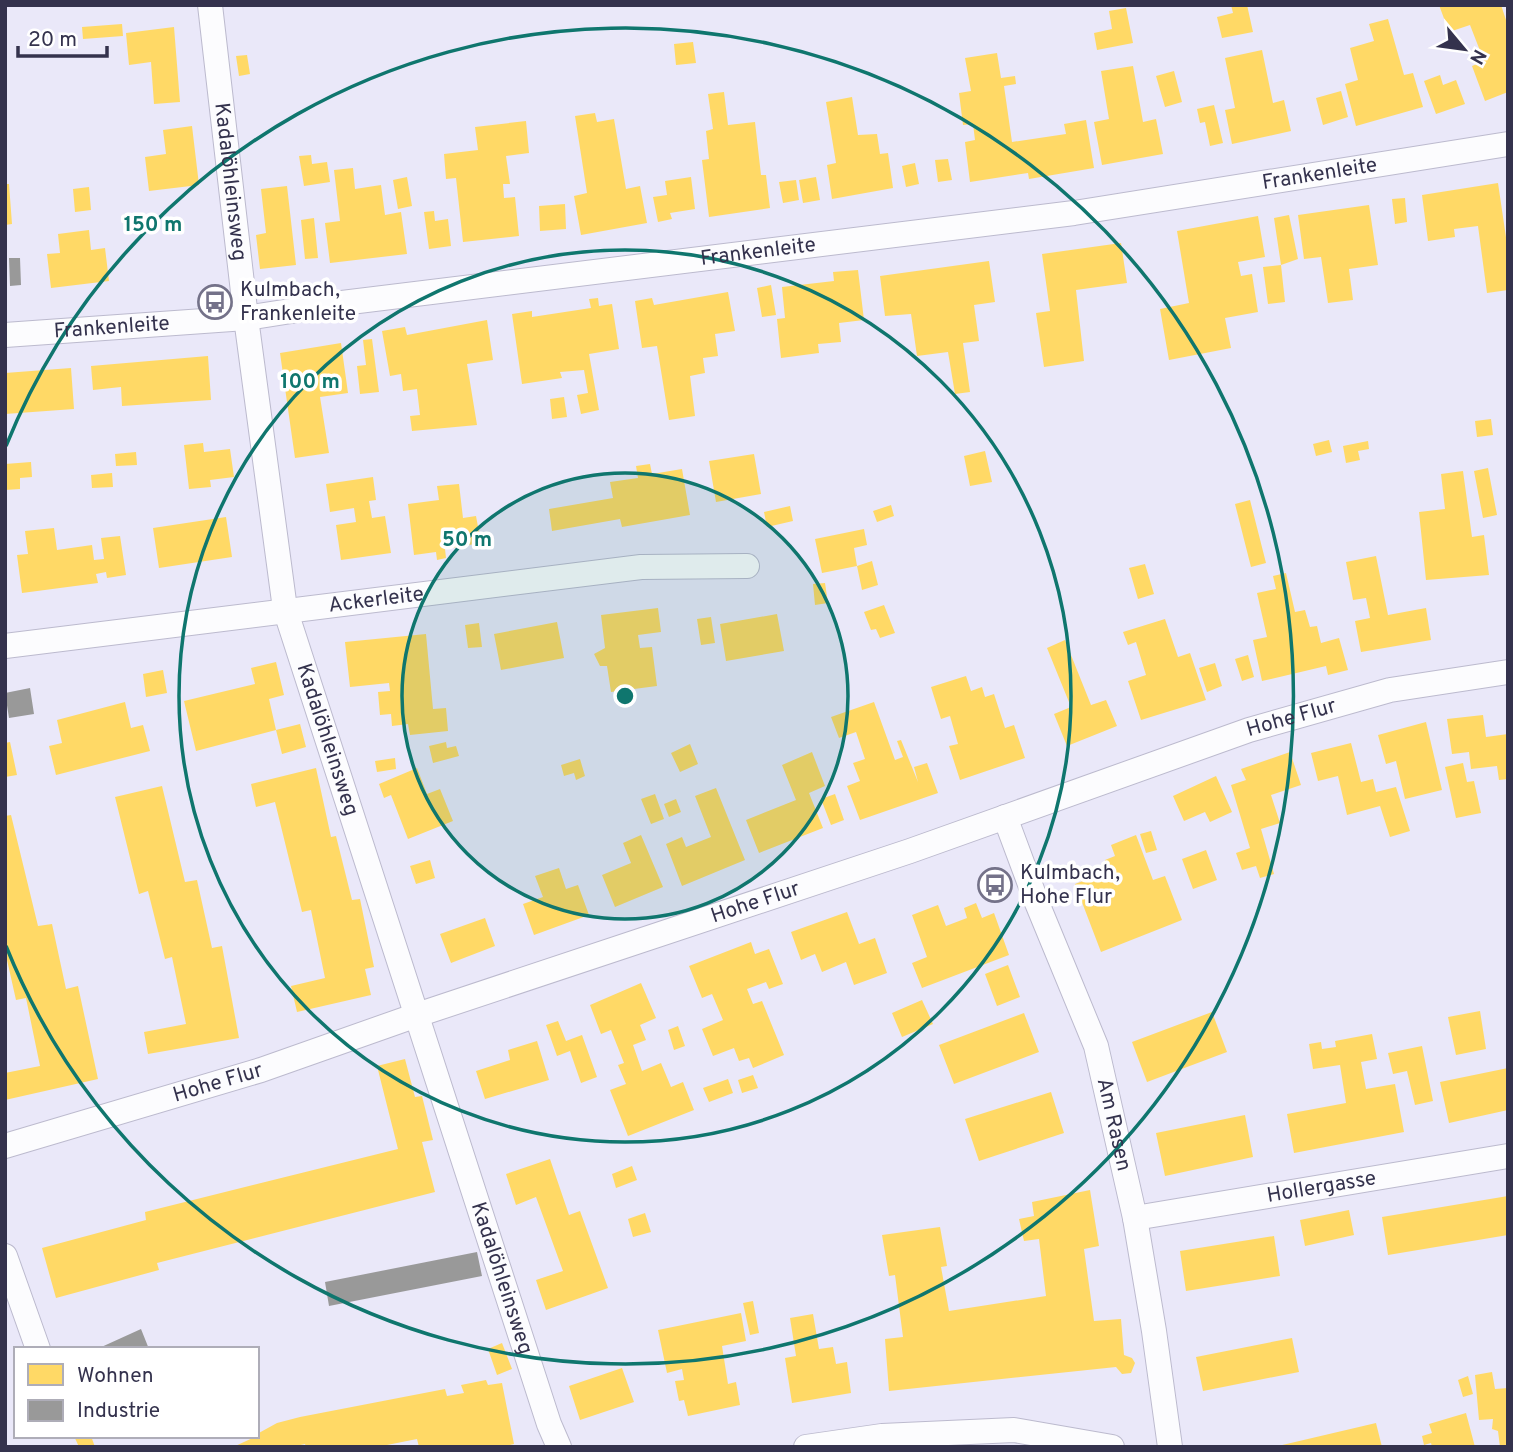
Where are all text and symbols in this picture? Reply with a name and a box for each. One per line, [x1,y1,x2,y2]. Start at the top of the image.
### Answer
scale bar [18,14,107,58]
north arrow [1429,14,1499,84]
text: 20 m [28,27,77,54]
text: N [1463,44,1491,68]
street label: Kadalöhleinsweg [208,101,253,262]
street label: Frankenleite [1260,151,1379,196]
text: 150 m [124,212,182,239]
street label: Frankenleite [699,231,817,272]
place label: Kulmbach, Frankenleite [240,277,356,328]
bus stop icon: Kulmbach, Frankenleite [196,283,234,321]
street label: Frankenleite [53,310,171,345]
text: 100 m [280,369,340,396]
text: 50 m [442,527,492,554]
street label: Ackerleite [327,581,425,619]
street label: Kadalöhleinsweg [290,660,365,819]
centre of rings [613,684,637,708]
street label: Hohe Flur [1243,692,1339,744]
place label: Kulmbach, Hohe Flur [1020,860,1120,911]
bus stop icon: Kulmbach, Hohe Flur [976,866,1014,904]
street label: Hohe Flur [707,875,803,930]
street label: Hohe Flur [170,1057,266,1109]
street label: Am Rasen [1090,1075,1137,1174]
street label: Hollergasse [1265,1165,1378,1209]
street label: Kadalöhleinsweg [464,1198,539,1358]
legend [14,1347,259,1438]
text: Wohnen [77,1363,154,1390]
text: Industrie [77,1398,160,1425]

